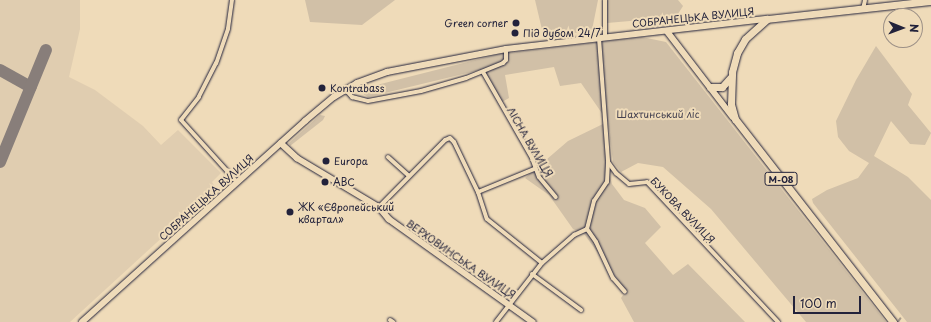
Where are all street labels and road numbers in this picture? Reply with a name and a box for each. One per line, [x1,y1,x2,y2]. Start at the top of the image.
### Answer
street label: СОБРАНЕЦЬКА ВУЛИЦЯ [632,5,754,29]
street label: ЛІСНА ВУЛИЦЯ [505,105,555,179]
street label: СОБРАНЕЦЬКА ВУЛИЦЯ [157,152,255,242]
road number: М-08 [764,172,798,186]
street label: БУКОВА ВУЛИЦЯ [648,174,718,246]
street label: ВЕРХОВИНСЬКА ВУЛИЦЯ [405,217,517,301]

